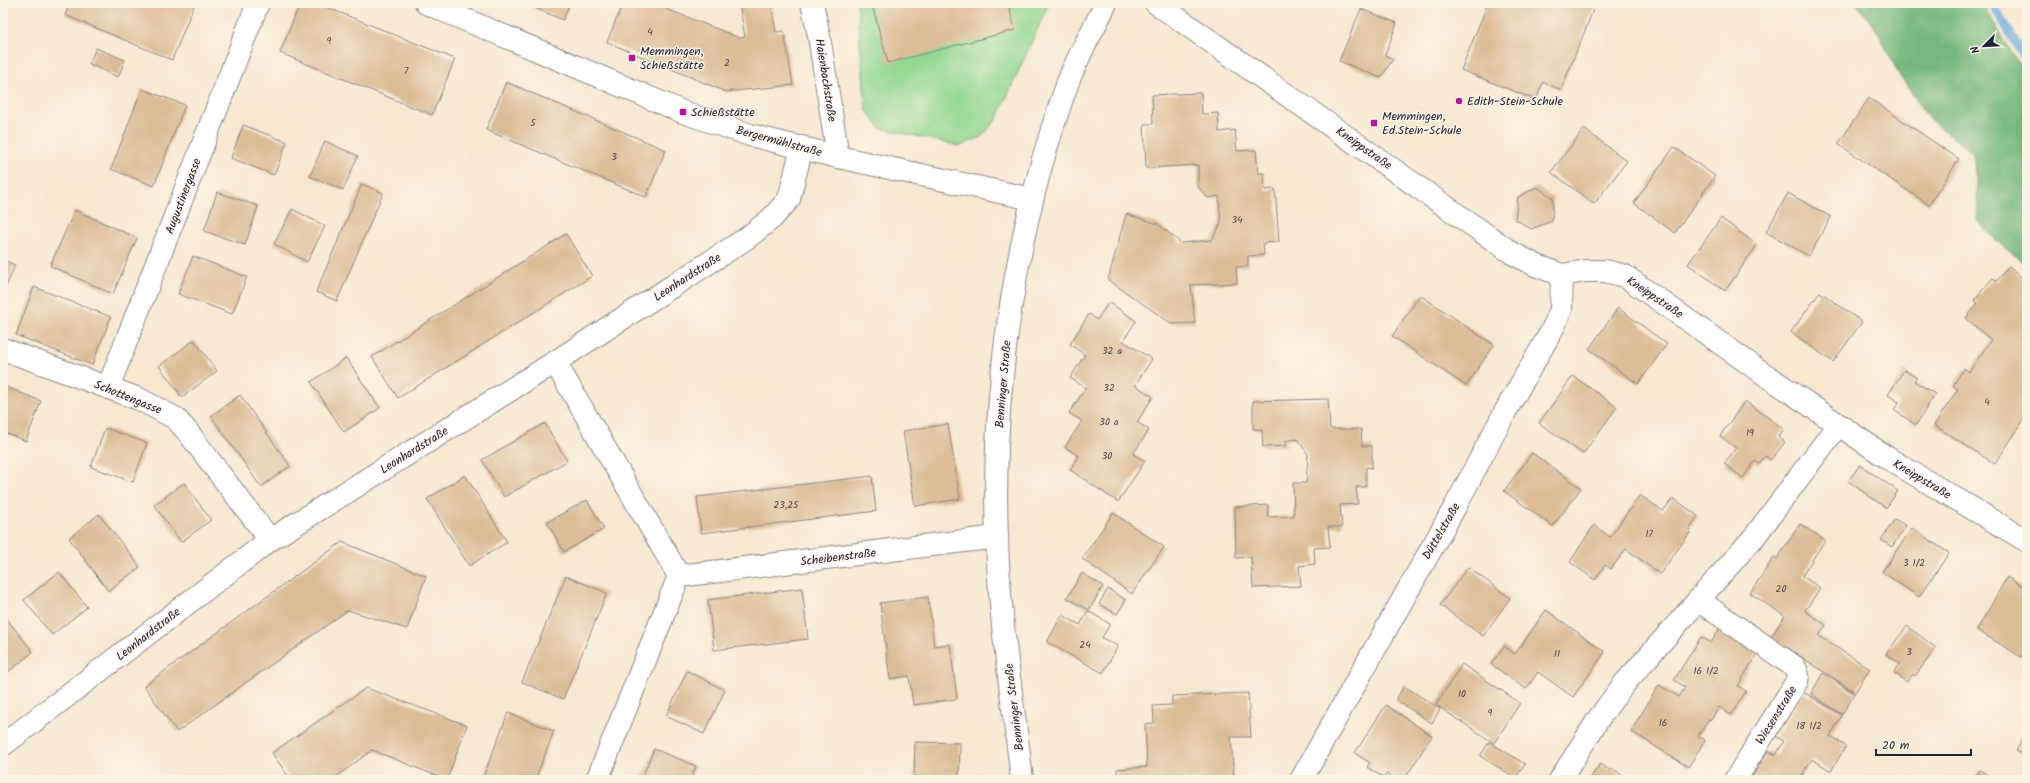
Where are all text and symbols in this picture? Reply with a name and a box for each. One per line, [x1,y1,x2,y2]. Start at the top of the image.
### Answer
house number: 4 [647,24,653,40]
north arrow [1964,26,2004,66]
house number: 9 [327,33,332,49]
street label: Haienbachstraße [810,37,842,124]
place label: Memmingen, Schießstätte [640,42,704,75]
text: N [1966,43,1985,56]
marker: Memmingen, Schießstätte [627,53,637,63]
house number: 2 [724,55,730,71]
house number: 7 [404,63,409,79]
place label: Edith-Stein-Schule [1467,92,1563,111]
marker: Edith-Stein-Schule [1454,96,1464,106]
place label: Schießstätte [691,103,755,122]
marker: Schießstätte [678,107,688,117]
place label: Memmingen, Ed.Stein-Schule [1382,107,1462,140]
house number: 5 [530,115,536,131]
marker: Memmingen, Ed.Stein-Schule [1369,118,1379,128]
street label: Bergermühlstraße [734,121,825,162]
street label: Kneippstraße [1332,122,1396,175]
house number: 3 [611,149,617,165]
street label: Augustinergasse [160,155,207,237]
house number: 34 [1231,212,1243,228]
street label: Leonhardstraße [650,248,725,307]
street label: Kneippstraße [1622,271,1687,324]
street label: Benninger Straße [990,339,1017,429]
house number: 32 a [1102,343,1122,359]
street label: Schottengasse [91,375,165,420]
house number: 32 [1103,380,1115,396]
house number: 4 [1984,394,1990,410]
house number: 30 a [1099,414,1119,430]
street label: Leonhardstraße [376,421,453,479]
house number: 19 [1746,425,1754,441]
house number: 30 [1102,448,1112,464]
street label: Kneippstraße [1889,455,1955,505]
house number: 23,25 [774,497,799,513]
street label: Düttelstraße [1417,499,1466,563]
house number: 17 [1645,526,1653,542]
street label: Scheibenstraße [799,543,878,572]
house number: 3 1/2 [1903,555,1925,571]
house number: 20 [1776,581,1786,597]
street label: Leonhardstraße [112,603,185,666]
house number: 24 [1079,637,1091,653]
house number: 3 [1906,644,1912,660]
house number: 11 [1554,646,1560,662]
street label: Benninger Straße [1000,662,1029,752]
house number: 16 1/2 [1693,663,1719,679]
street label: Wiesenstraße [1751,682,1802,748]
house number: 10 [1458,686,1466,702]
house number: 9 [1488,705,1493,721]
house number: 16 [1659,715,1667,731]
house number: 18 1/2 [1796,718,1822,734]
scale bar [1876,731,1971,757]
text: 20 m [1882,736,1910,755]

